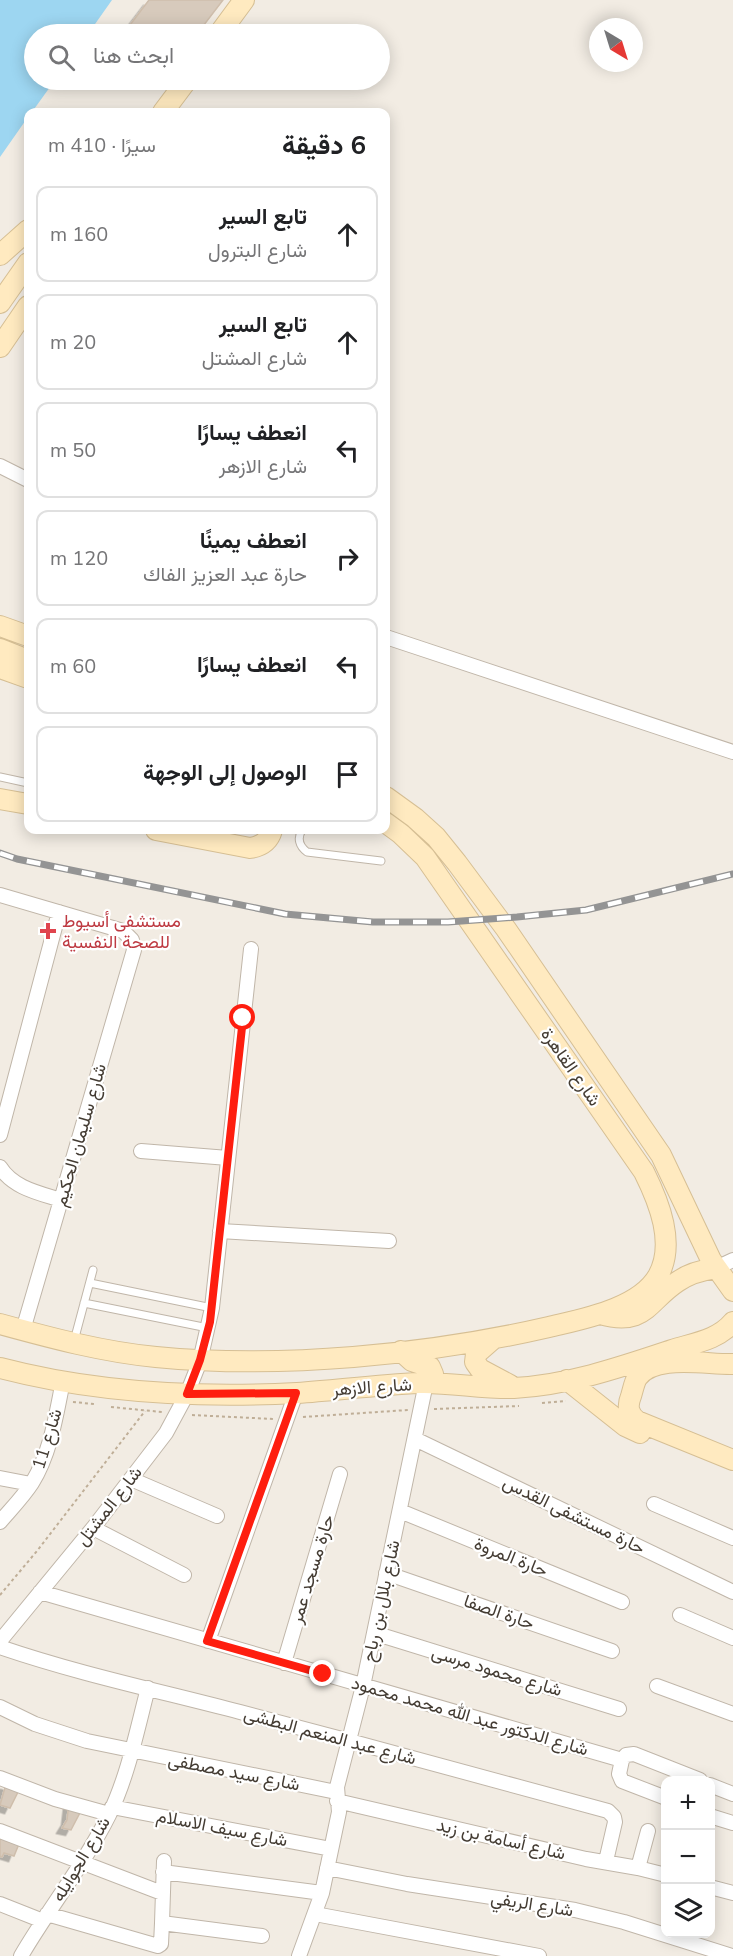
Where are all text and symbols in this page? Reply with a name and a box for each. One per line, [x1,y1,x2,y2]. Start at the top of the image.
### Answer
north arrow [589,18,643,72]
search box [24,24,390,90]
icon: search [45,41,78,74]
text: ابحث هنا [93,41,174,71]
text: 6 دقيقة [282,128,366,163]
text: سيرًا · 410 m [48,132,156,159]
text: تابع السير [219,202,307,232]
icon: ahead [331,218,364,251]
text: 160 m [50,221,108,248]
text: شارع البترول [208,237,307,264]
text: تابع السير [219,310,307,340]
icon: ahead [331,326,364,359]
text: 20 m [50,329,96,356]
text: شارع المشتل [202,345,307,372]
text: انعطف يسارًا [197,418,307,448]
icon: left [331,434,364,467]
text: 50 m [50,437,96,464]
text: شارع الازهر [219,453,307,480]
text: انعطف يمينًا [200,526,307,556]
icon: right [331,542,364,575]
text: 120 m [50,545,108,572]
text: حارة عبد العزيز الفاك [143,561,307,588]
text: انعطف يسارًا [197,650,307,680]
icon: left [331,650,364,683]
text: 60 m [50,653,96,680]
text: الوصول إلى الوجهة [143,758,307,788]
icon: arrive [331,758,364,791]
place label: مستشفى أسيوط للصحة النفسية [62,909,181,954]
marker: مستشفى أسيوط للصحة النفسية [39,922,57,940]
route start [229,1004,255,1030]
street label: شارع القاهرة [535,1023,607,1111]
street label: شارع سليمان الحكيم [48,1061,112,1209]
street label: شارع الازهر [331,1372,412,1402]
street label: شارع 11 [26,1406,68,1472]
street label: شارع المشتل [70,1461,148,1551]
street label: حارة مستشفى القدس [499,1470,649,1560]
street label: حارة مسجد عمر [284,1512,340,1627]
street label: حارة المروة [471,1531,551,1583]
street label: شارع بلال بن رباح [356,1538,406,1664]
street label: حارة الصفا [461,1589,537,1635]
street label: شارع محمود مرسى [429,1640,565,1702]
route end [309,1660,335,1686]
street label: شارع الدكتور عبد الله محمد محمود [349,1671,591,1761]
street label: شارع عبد المنعم البطشى [241,1701,419,1771]
street label: شارع سيد مصطفى [166,1747,302,1797]
map controls [661,1776,715,1938]
button: + [661,1776,715,1830]
street label: شارع سيف الاسلام [154,1804,290,1852]
street label: شارع الجوايله [46,1812,116,1906]
street label: شارع أسامة بن زيد [434,1812,568,1866]
button: − [661,1830,715,1884]
button: layers [661,1884,715,1938]
street label: شارع الريفي [488,1886,575,1925]

